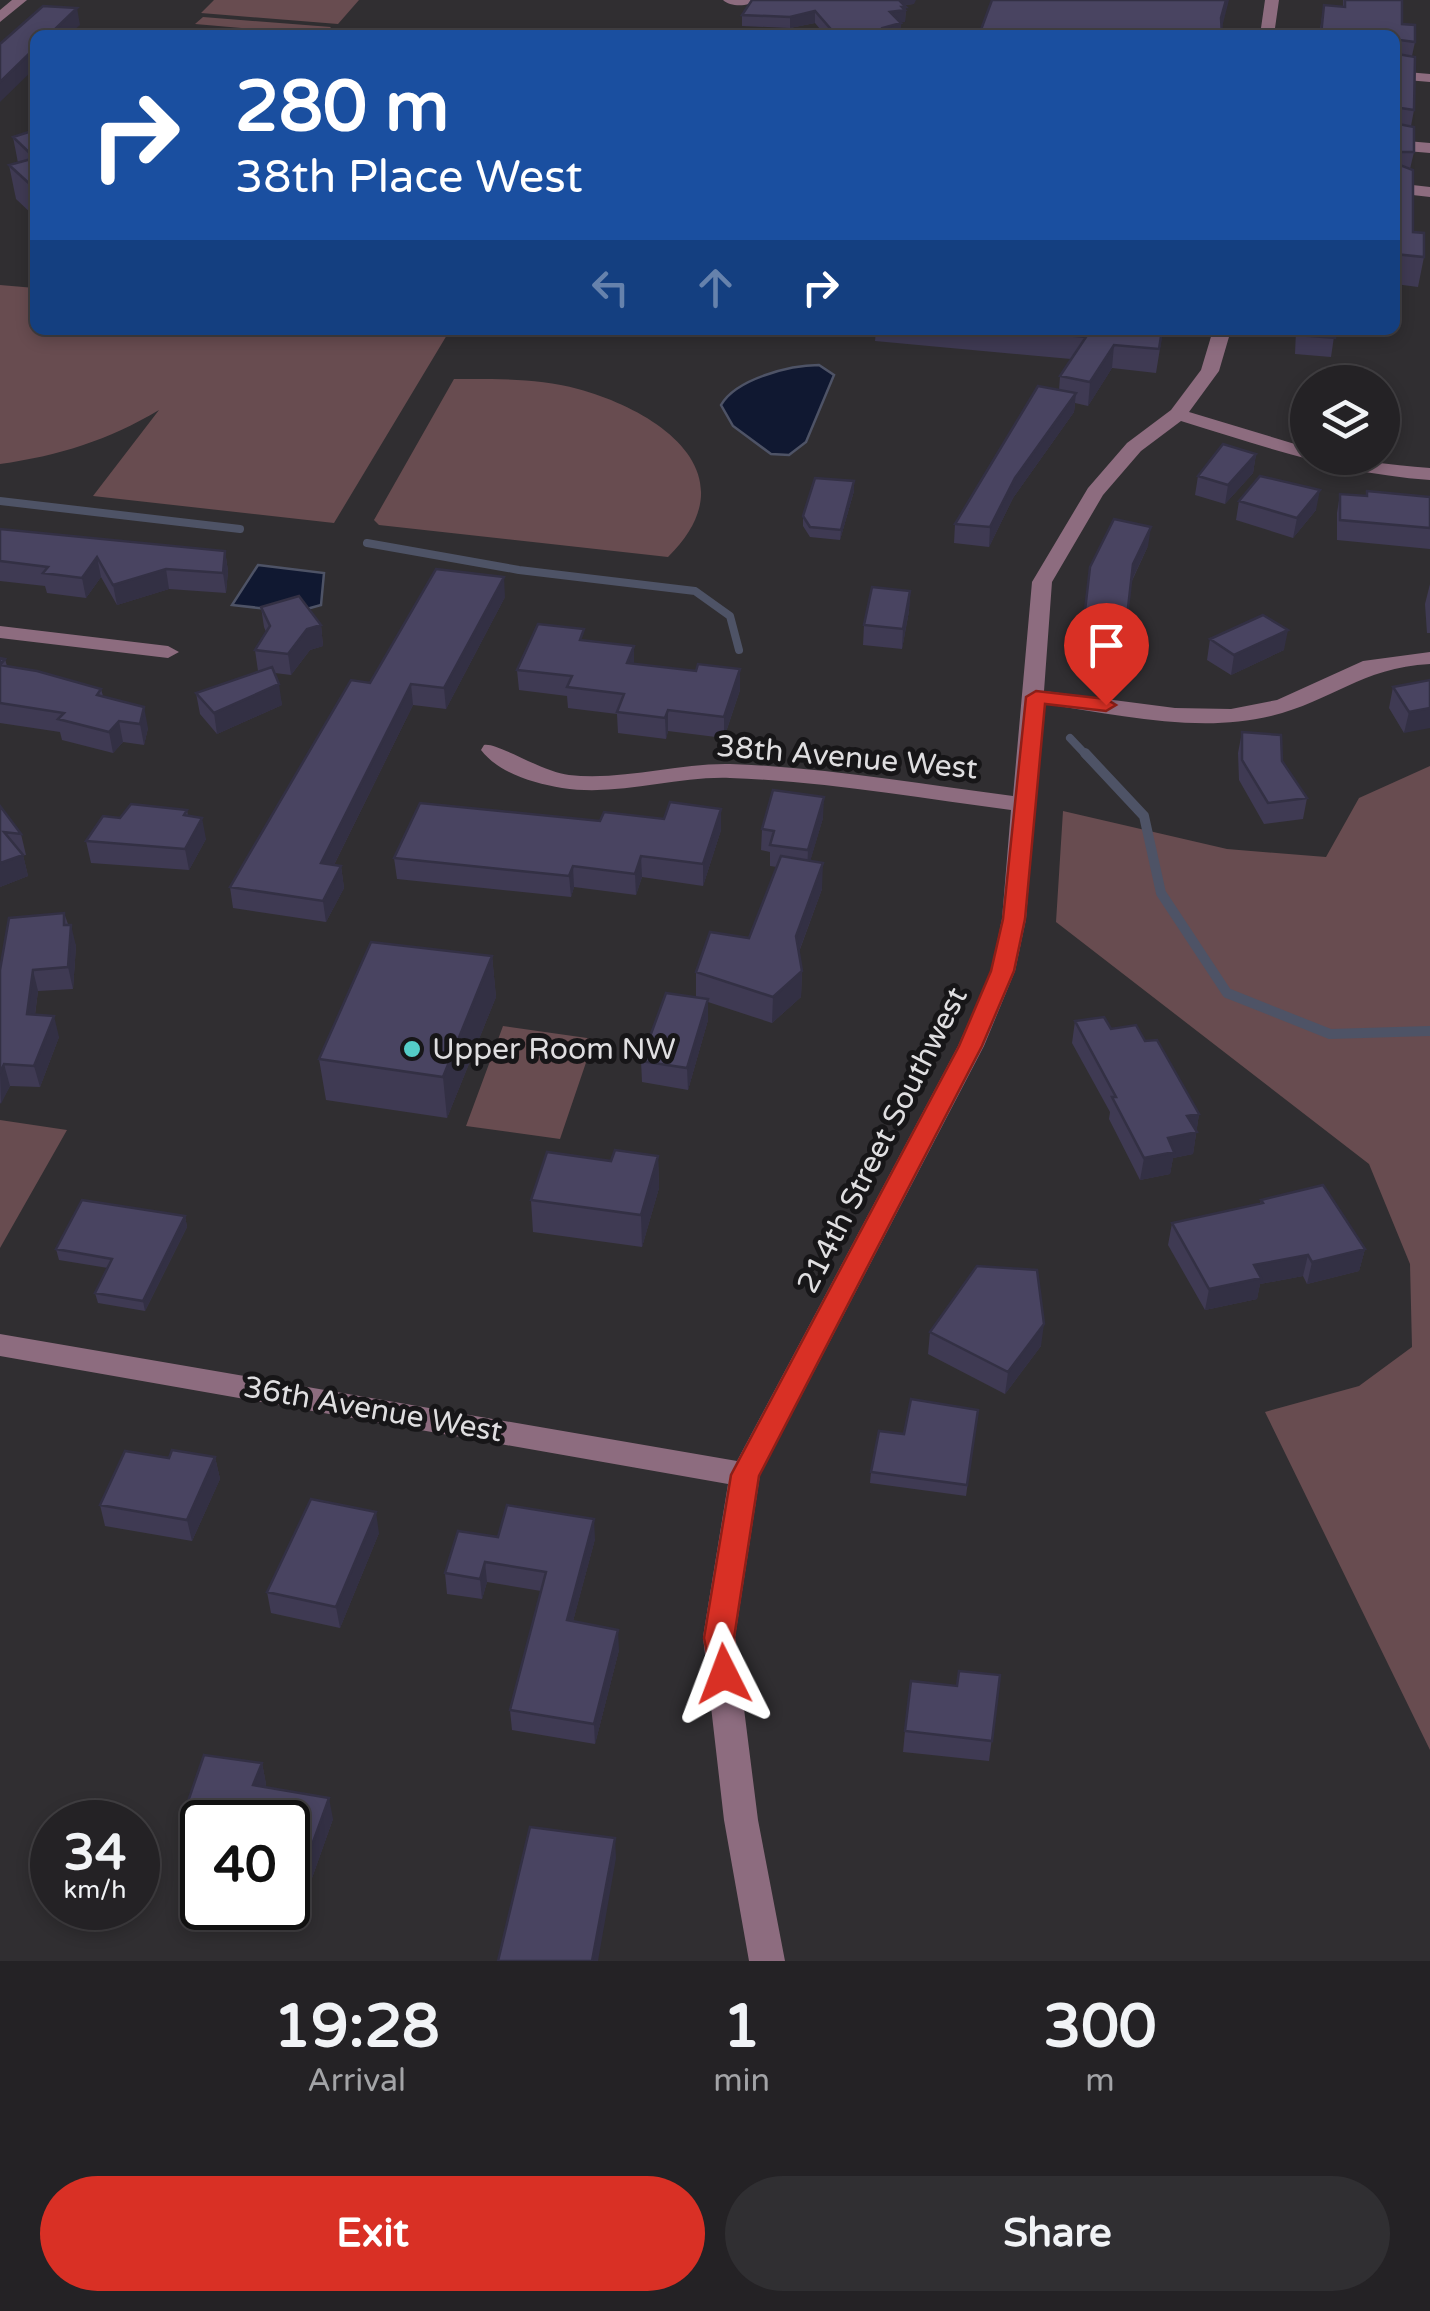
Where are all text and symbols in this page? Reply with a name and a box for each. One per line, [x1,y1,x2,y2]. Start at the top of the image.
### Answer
text: 280 m [235,66,449,150]
icon: right [70,70,200,200]
text: 38th Place West [235,151,583,205]
icon: left [583,260,638,315]
icon: ahead [688,260,743,315]
icon: right [793,260,848,315]
map controls [1290,365,1400,475]
button: layers [1290,365,1400,475]
pin [1064,603,1149,706]
icon: arrive [1079,618,1134,673]
street label: 38th Avenue West [715,728,979,787]
street label: 214th Street Southwest [789,981,976,1299]
place label: Upper Room NW [432,1031,676,1068]
marker: Upper Room NW [401,1038,423,1060]
street label: 36th Avenue West [241,1369,505,1450]
position arrow [672,1622,776,1726]
speed limit sign: 40 [180,1800,310,1930]
text: 34 [64,1823,126,1883]
text: km/h [64,1875,126,1905]
text: 19:28 [273,1991,440,2063]
text: 1 [723,1991,760,2063]
text: 300 [1043,1991,1157,2063]
text: Arrival [307,2062,406,2100]
text: min [713,2062,770,2100]
text: m [1085,2062,1115,2100]
button: Exit [40,2176,705,2291]
button: Share [725,2176,1390,2291]

